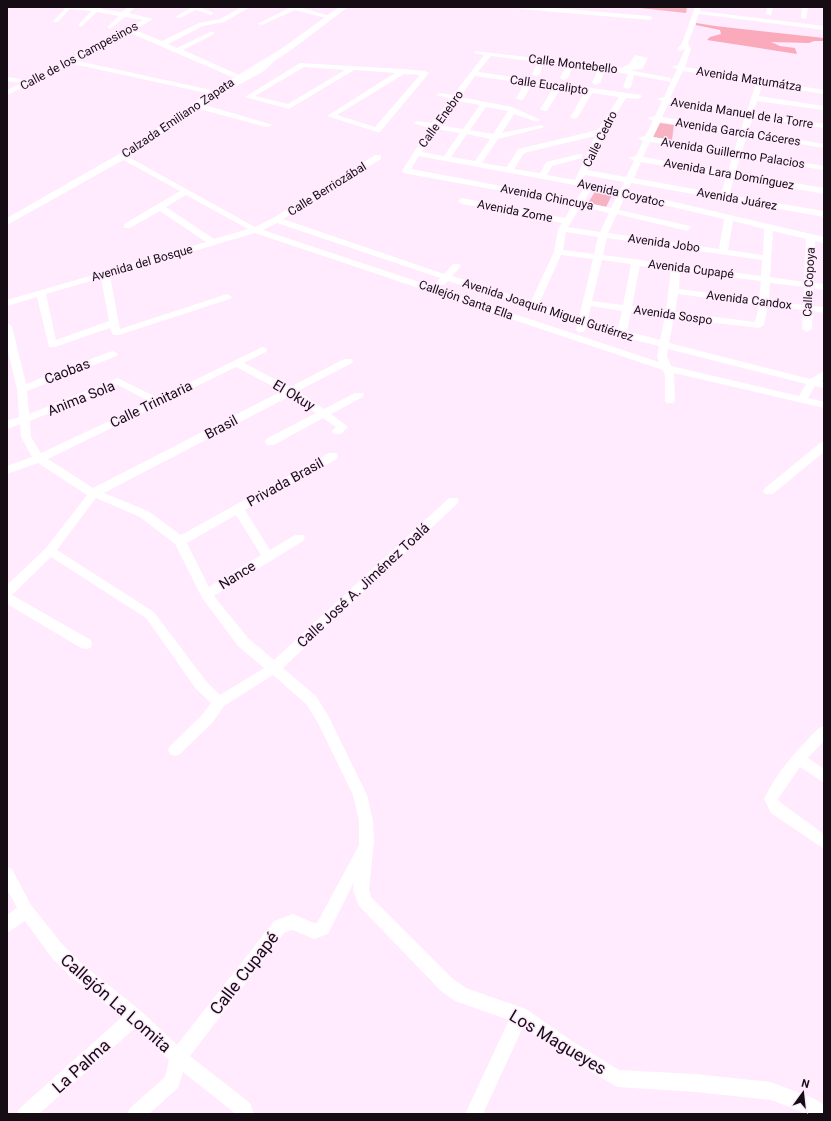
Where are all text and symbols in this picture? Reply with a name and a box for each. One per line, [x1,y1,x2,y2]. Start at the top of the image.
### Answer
street label: Calle de los Campesinos [18,19,140,93]
street label: Calle Montebello [528,52,618,76]
street label: Avenida Matumátza [695,64,803,94]
street label: Calle Eucalipto [509,73,589,97]
street label: Calzada Emiliano Zapata [119,75,237,161]
street label: Calle Enebro [416,88,466,150]
street label: Avenida Manuel de la Torre [670,95,814,131]
street label: Calle Cedro [580,108,620,169]
street label: Avenida García Cáceres [675,115,801,149]
street label: Avenida Guillermo Palacios [660,135,806,171]
street label: Avenida Lara Domínguez [663,156,795,192]
street label: Calle Berriozábal [285,159,369,219]
street label: Avenida Coyatoc [576,176,666,210]
street label: Avenida Chincuya [499,181,595,213]
street label: Avenida Juárez [696,185,778,213]
street label: Avenida Zome [476,197,554,225]
street label: Avenida Jobo [627,231,701,255]
street label: Avenida del Bosque [90,242,194,284]
street label: Calle Copoya [800,247,818,317]
street label: Avenida Cupapé [647,257,735,281]
street label: Avenida Joaquín Miguel Gutiérrez [461,276,635,344]
street label: Callejón Santa Ella [417,277,515,323]
street label: Avenida Candox [706,288,793,312]
street label: Avenida Sospo [633,303,713,327]
street label: Caobas [42,355,92,387]
street label: El Okuy [270,376,318,414]
street label: Anima Sola [45,377,117,419]
street label: Calle Trinitaria [107,377,195,431]
street label: Brasil [202,412,240,442]
street label: Privada Brasil [244,454,326,510]
street label: Calle José A. Jiménez Toalá [294,519,432,651]
street label: Nance [216,558,258,592]
street label: Calle Cupapé [205,928,283,1018]
street label: Callejón La Lomita [56,949,176,1057]
street label: Los Magueyes [506,1005,610,1079]
street label: La Palma [48,1035,114,1097]
north arrow [783,1073,823,1113]
text: N [800,1077,811,1091]

